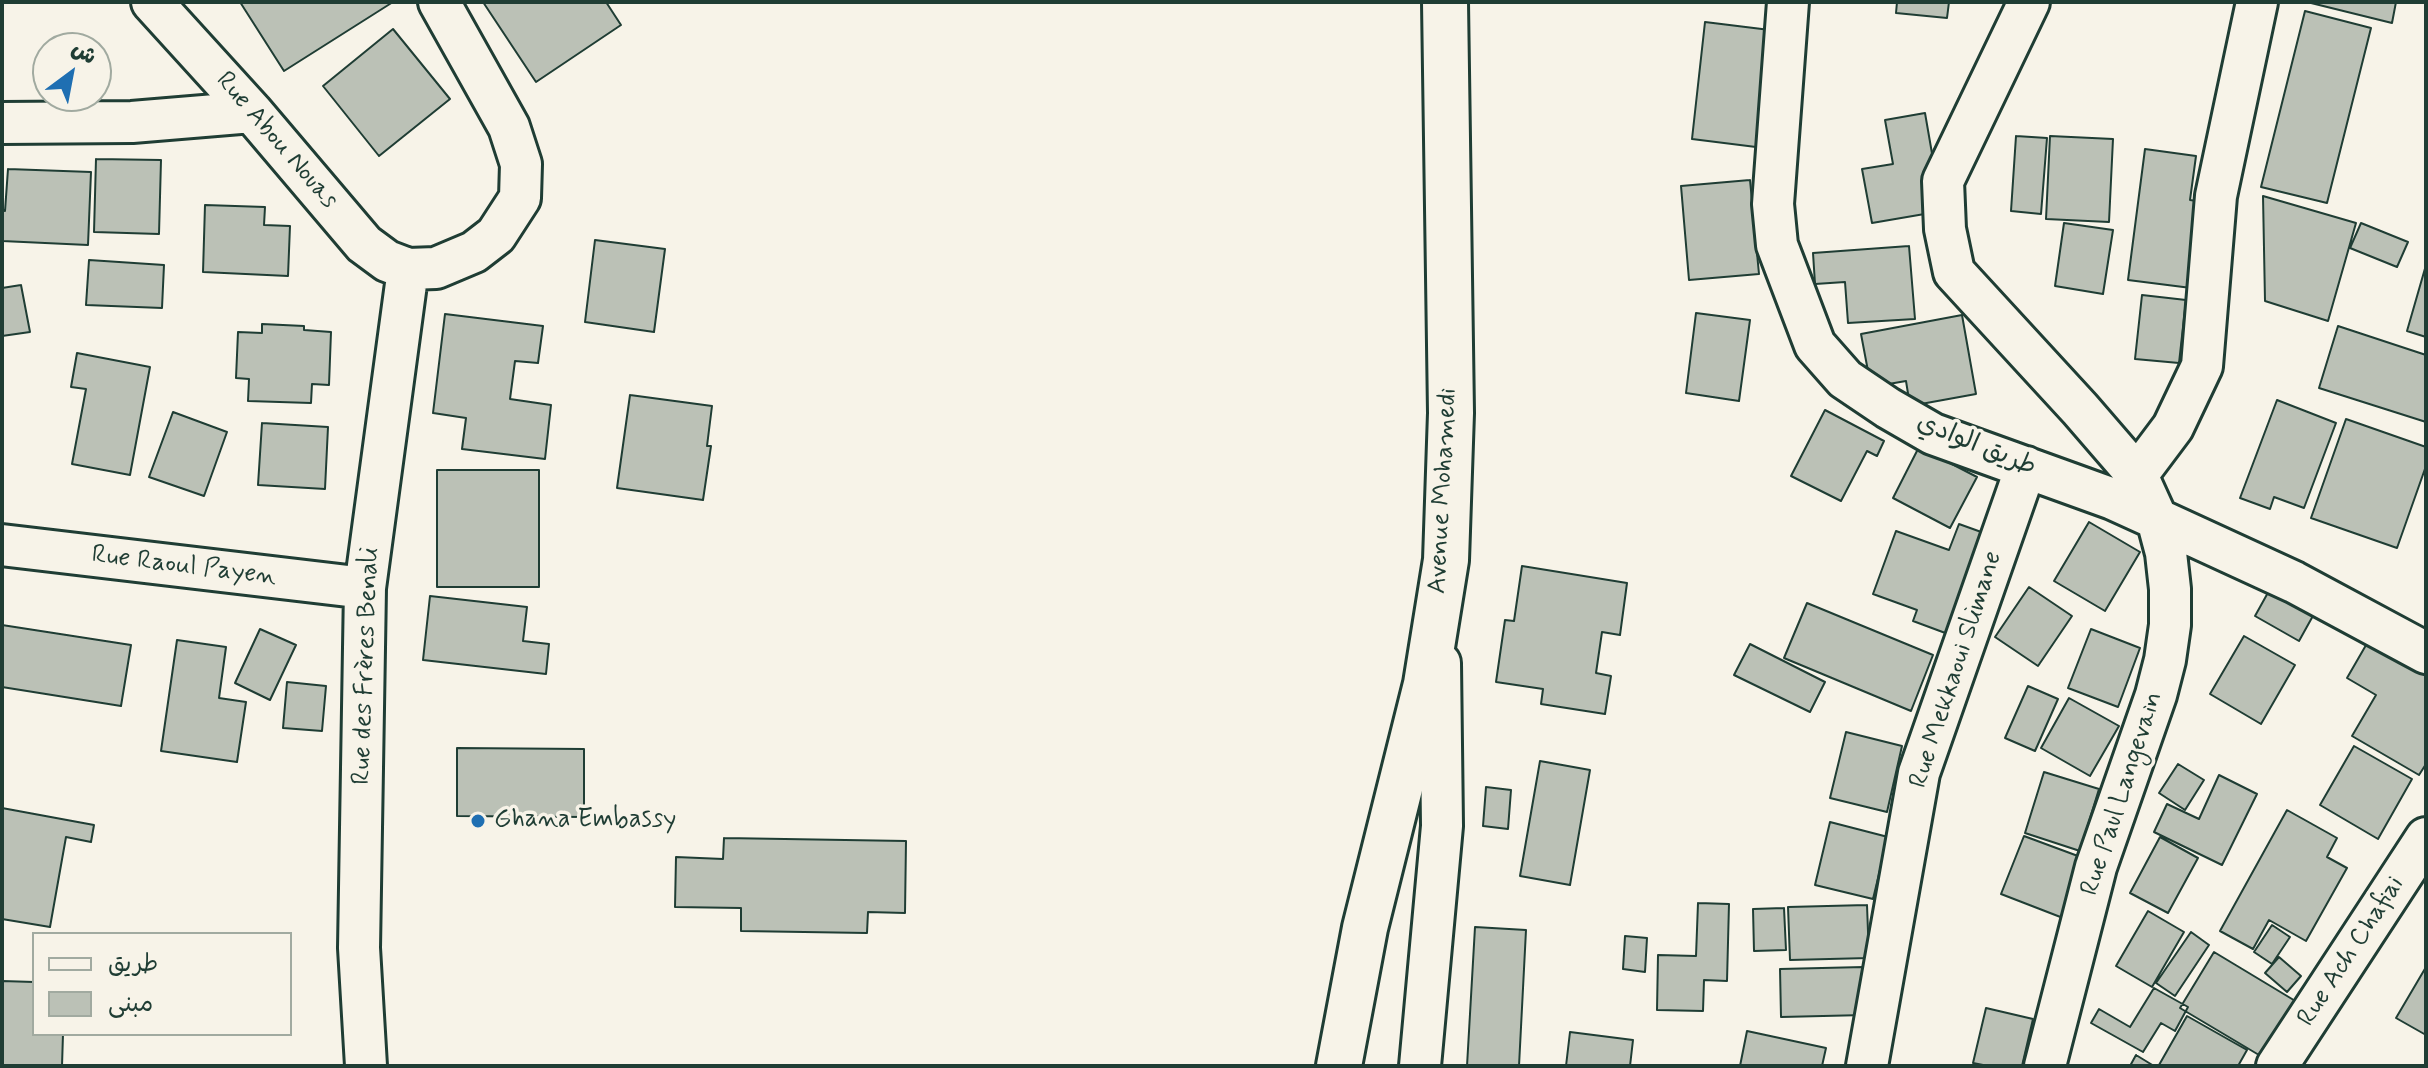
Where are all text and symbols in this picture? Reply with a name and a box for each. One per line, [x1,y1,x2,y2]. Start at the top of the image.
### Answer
north arrow [32,32,112,112]
text: ش [66,35,101,72]
street label: Rue Abou Nouas [208,66,344,216]
street label: Avenue Mohamedi [1423,387,1465,595]
street label: طريق الوادي [1912,408,2040,484]
street label: Rue Raoul Payen [90,540,278,594]
street label: Rue des Frères Benali [347,547,387,785]
street label: Rue Mekkaoui Slimane [1904,548,2010,792]
street label: Rue Paul Langevain [2075,688,2171,900]
place label: Ghana Embassy [494,805,676,837]
marker: Ghana Embassy [469,812,487,830]
street label: Rue Ach Chafiai [2292,871,2412,1033]
legend [32,932,292,1036]
text: طريق [108,949,158,980]
text: مبنى [108,989,153,1020]

